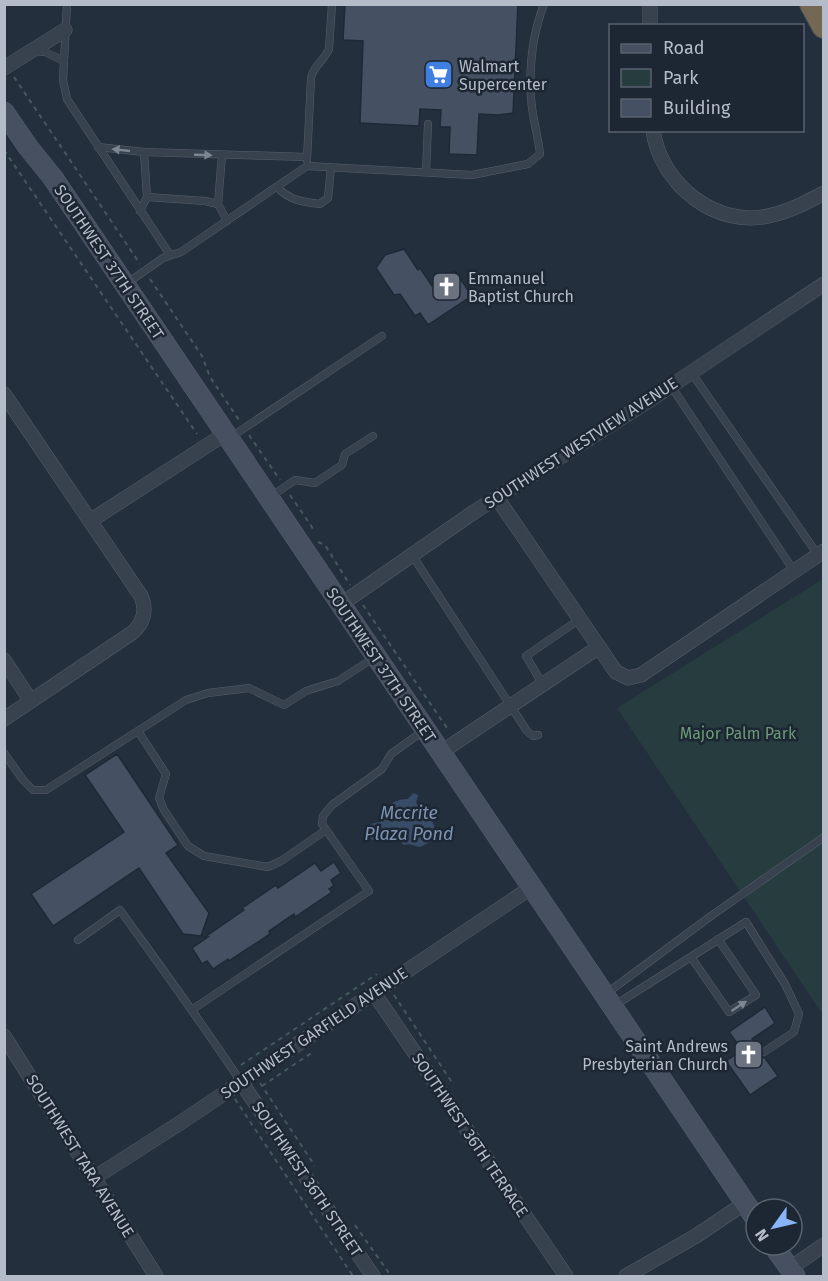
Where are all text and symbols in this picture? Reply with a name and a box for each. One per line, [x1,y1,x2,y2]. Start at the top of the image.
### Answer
legend [609,24,804,132]
text: Road [663,37,705,59]
place label: Walmart Supercenter [459,57,548,94]
supermarket icon: Walmart Supercenter [422,59,454,91]
text: Park [663,67,699,89]
text: Building [663,97,731,119]
one-way arrow [112,145,131,155]
one-way arrow [193,150,212,159]
street label: SOUTHWEST 37TH STREET [50,181,168,343]
place label: Emmanuel Baptist Church [468,269,574,306]
church icon: Emmanuel Baptist Church [431,271,463,303]
street label: SOUTHWEST WESTVIEW AVENUE [481,373,681,513]
street label: SOUTHWEST 37TH STREET [322,584,440,746]
park label: Major Palm Park [680,724,797,743]
water label: Mccrite Plaza Pond [364,802,454,845]
street label: SOUTHWEST GARFIELD AVENUE [217,963,411,1103]
one-way arrow [731,1000,747,1011]
place label: Saint Andrews Presbyterian Church [582,1037,728,1074]
church icon: Saint Andrews Presbyterian Church [733,1039,765,1071]
street label: SOUTHWEST 36TH TERRACE [408,1049,532,1221]
street label: SOUTHWEST TARA AVENUE [22,1071,138,1241]
street label: SOUTHWEST 36TH STREET [248,1098,366,1261]
north arrow [744,1197,804,1257]
text: N [751,1225,773,1245]

